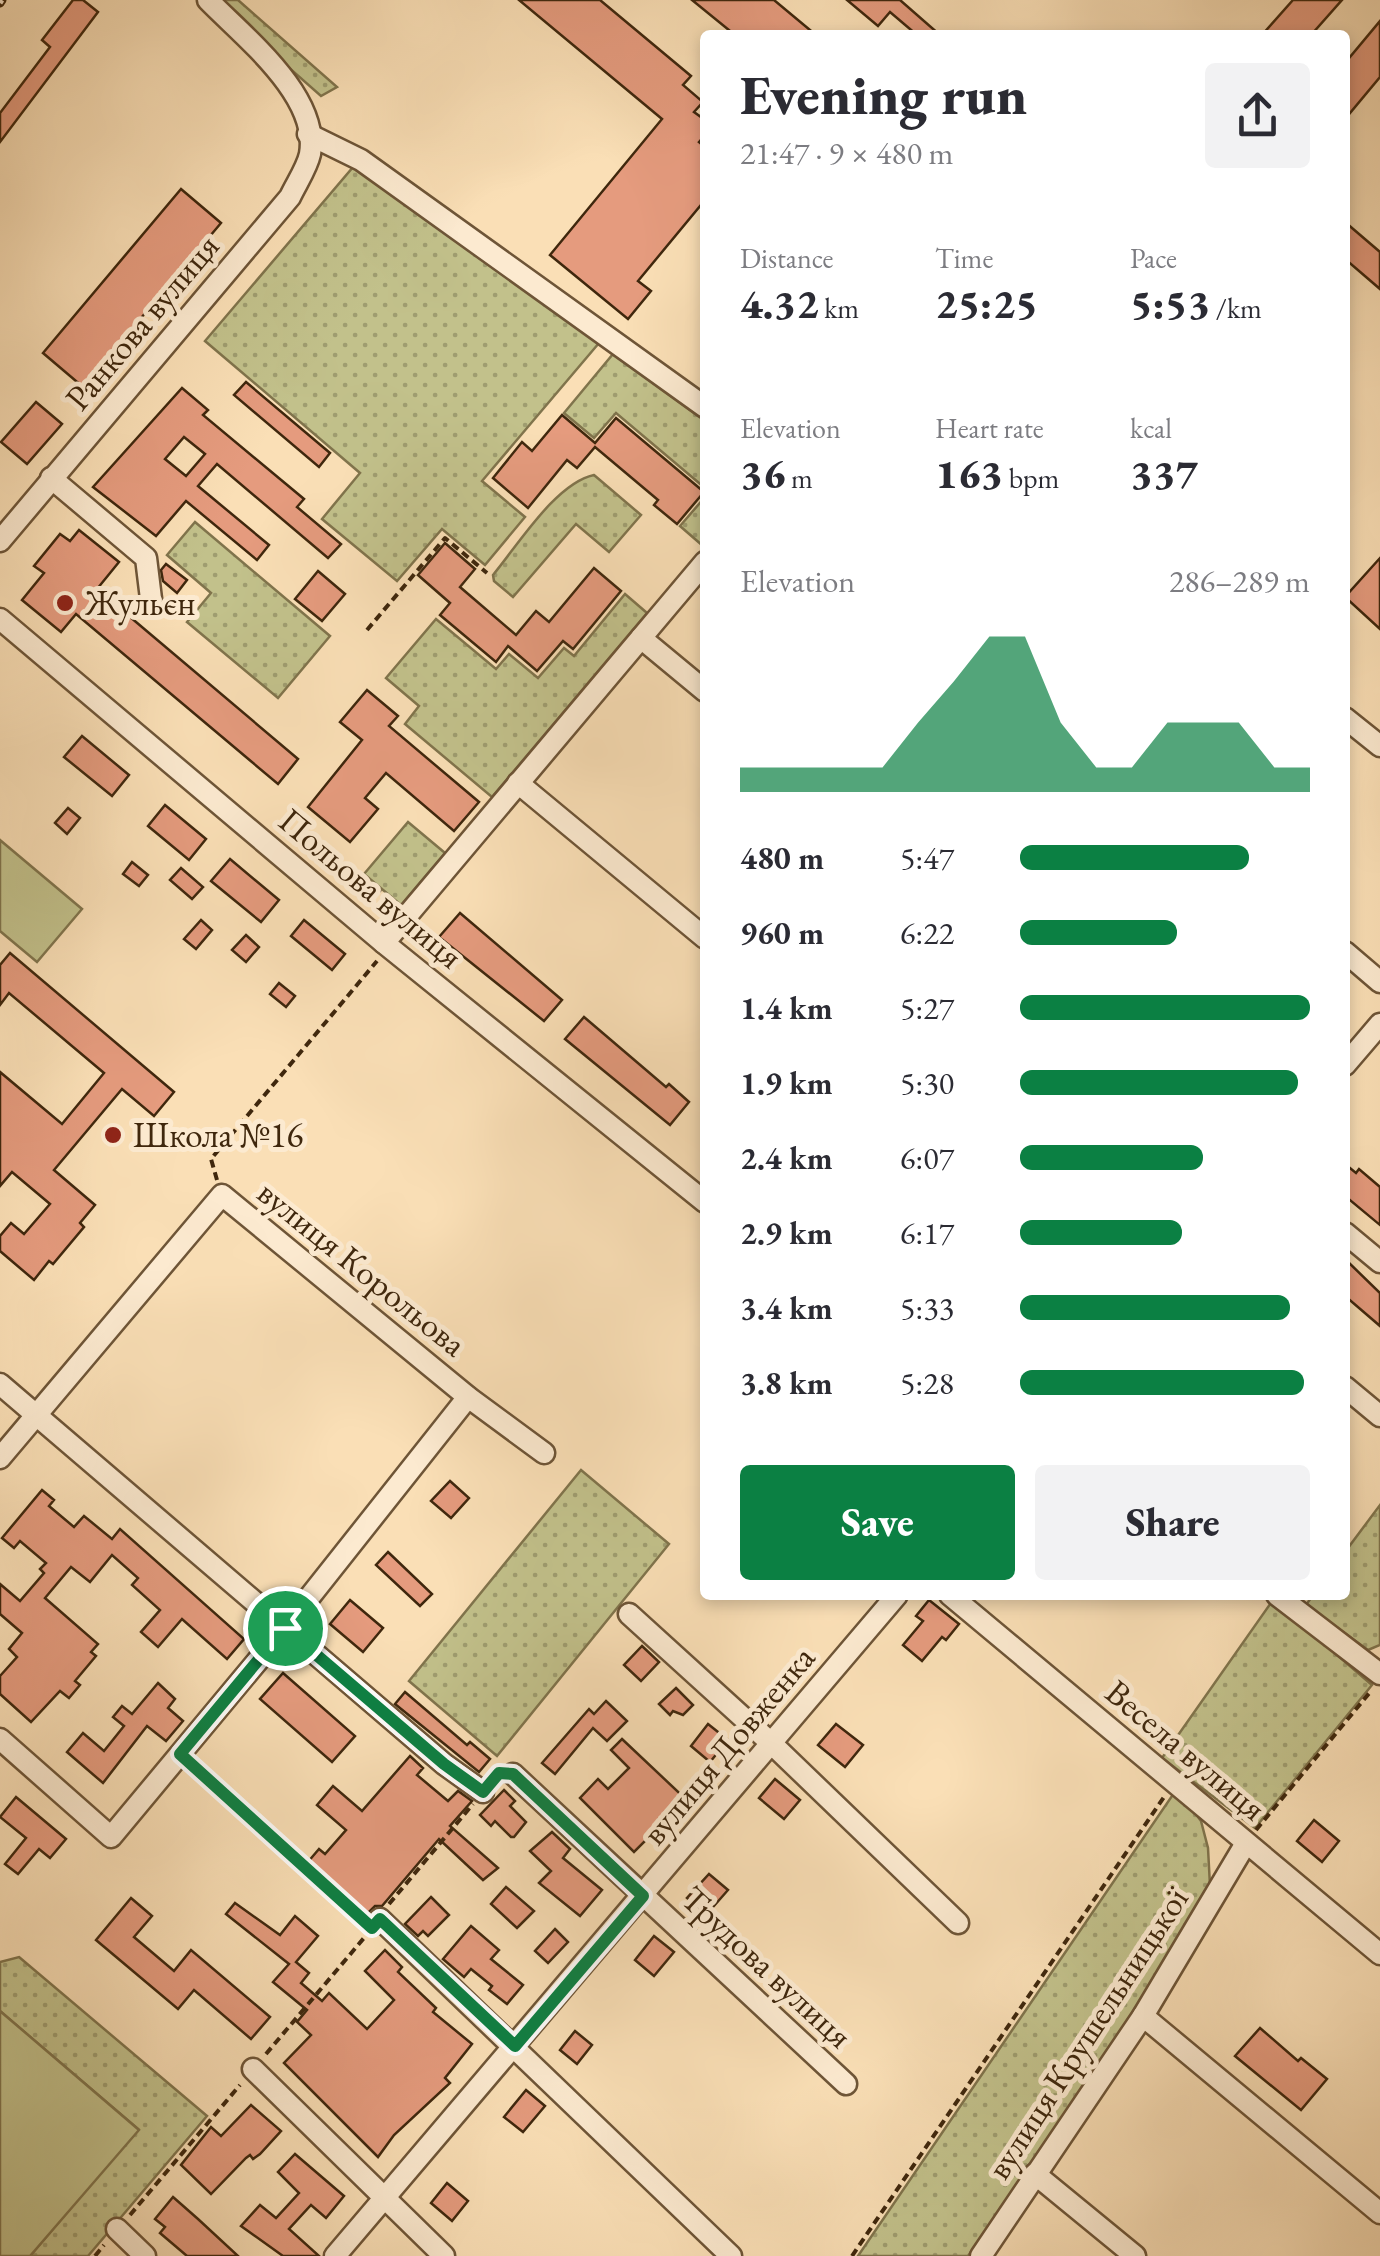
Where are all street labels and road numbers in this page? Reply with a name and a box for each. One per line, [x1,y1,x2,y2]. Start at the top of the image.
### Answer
street label: Ранкова вулиця [55,224,229,420]
street label: Польова вулиця [269,797,473,979]
street label: вулиця Корольова [248,1170,476,1367]
street label: вулиця Довженка [631,1636,825,1854]
street label: Весела вулиця [1096,1669,1276,1831]
street label: Трудова вулиця [671,1876,863,2058]
street label: вулиця Крушельницької [975,1877,1199,2188]

